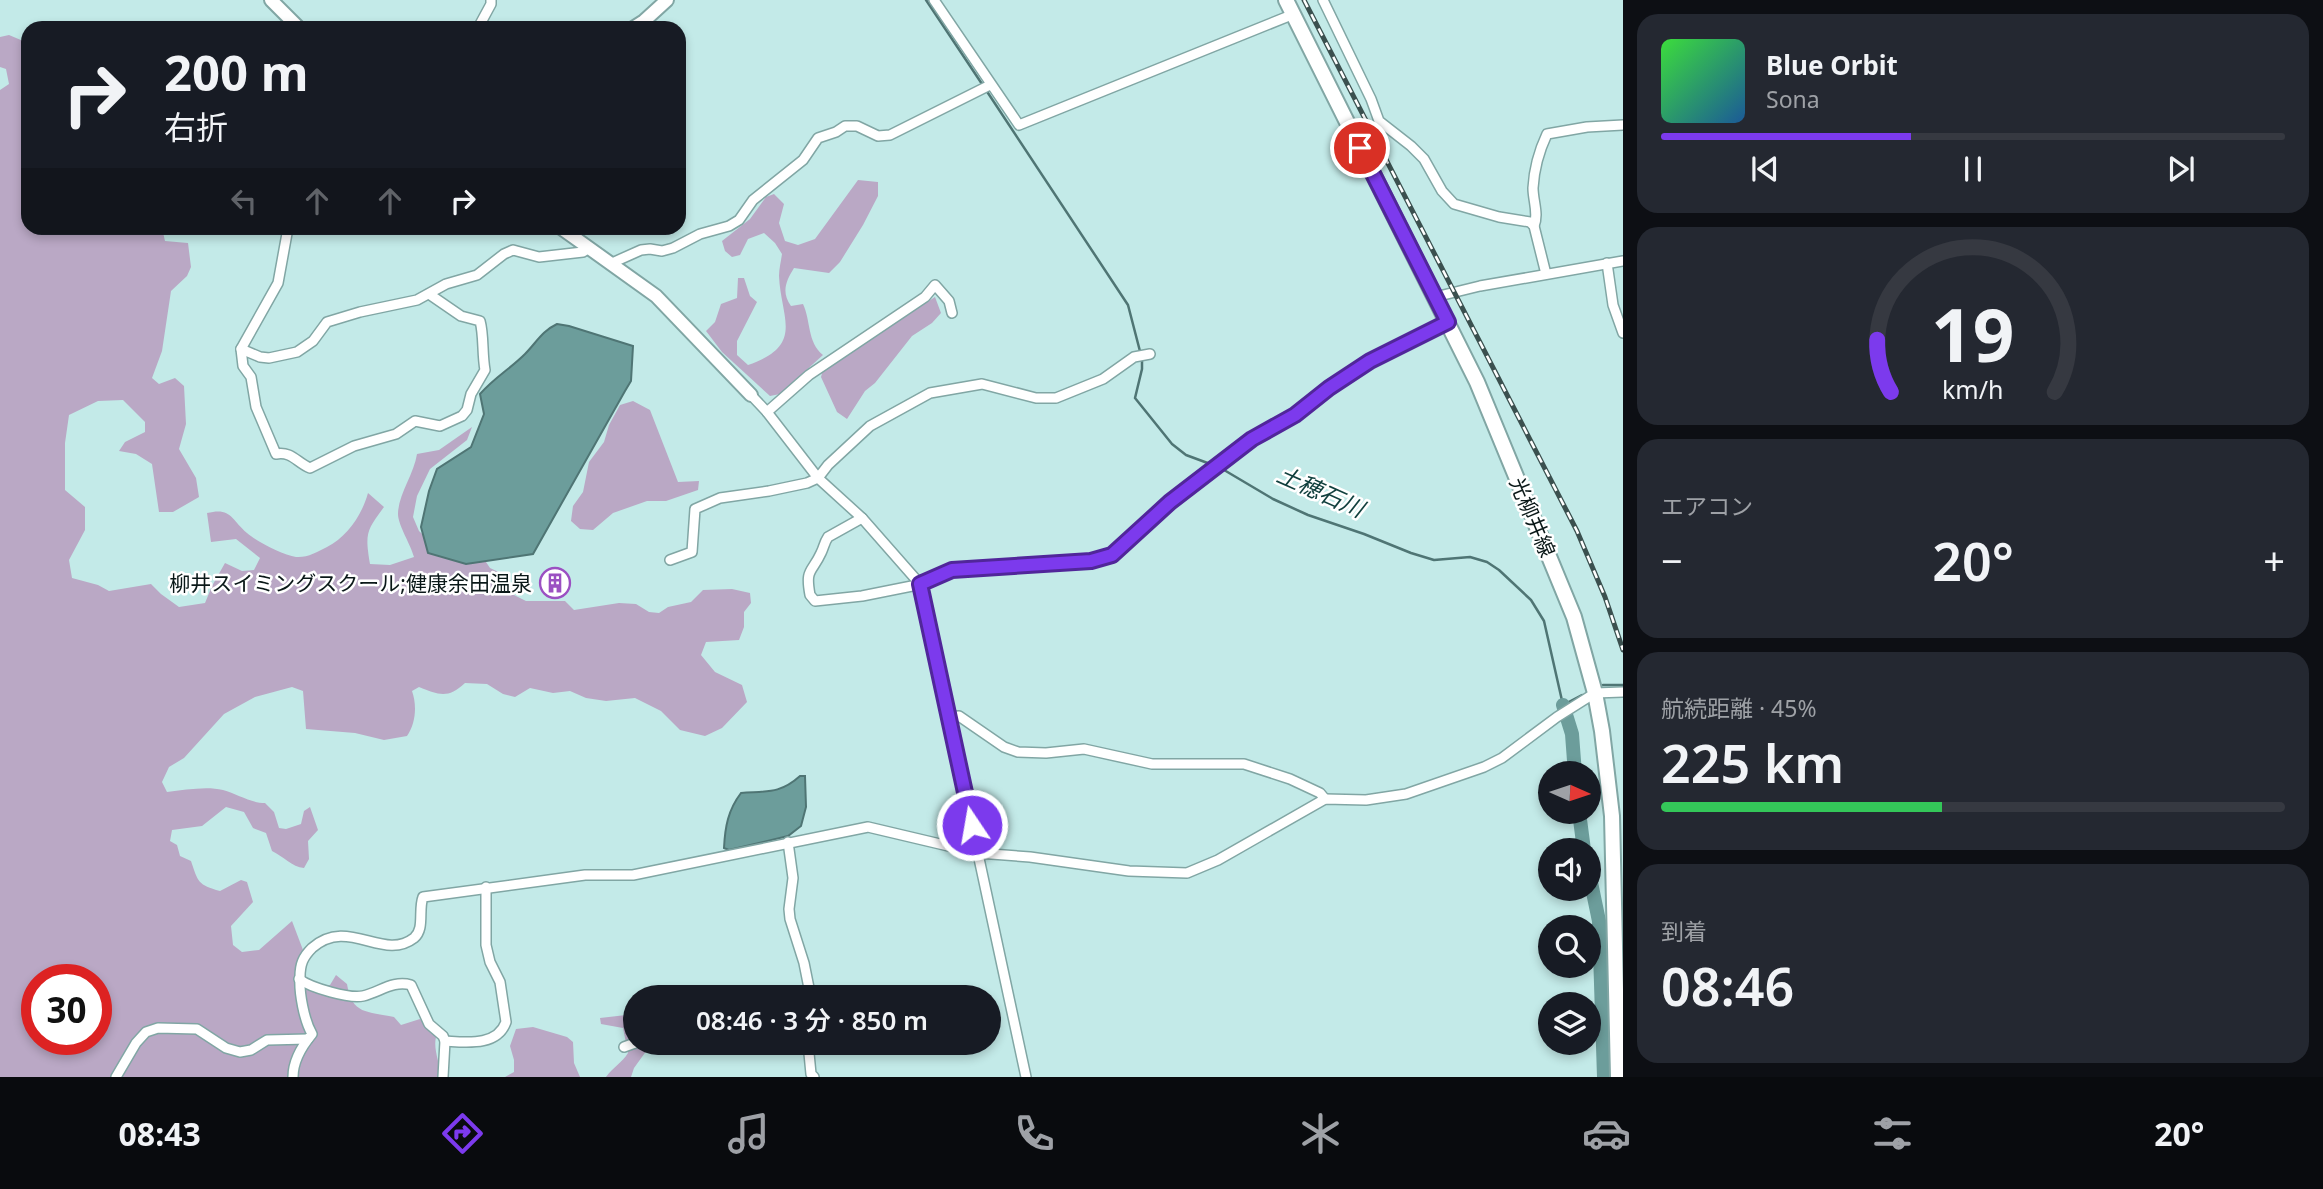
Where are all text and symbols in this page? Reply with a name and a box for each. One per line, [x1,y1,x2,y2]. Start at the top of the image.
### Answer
text: 200 m [164,39,309,105]
text: Blue Orbit [1766,47,1898,83]
icon: right [49,49,140,140]
text: Sona [1766,83,1820,115]
text: 右折 [164,105,228,148]
pin [1330,118,1390,178]
icon: arrive [1341,129,1379,167]
icon: previous [1746,150,1784,188]
icon: pause [1954,150,1992,188]
icon: next [2162,150,2200,188]
icon: left [225,182,263,220]
icon: ahead [298,182,336,220]
icon: ahead [371,182,409,220]
icon: right [444,182,482,220]
text: 19 [1931,284,2015,383]
text: km/h [1942,372,2004,406]
water label: 土穂石川 [1272,458,1372,526]
street label: 光柳井線 [1504,473,1562,561]
text: エアコン [1661,490,1753,522]
text: 20° [1932,525,2014,596]
text: − [1661,534,1683,586]
text: + [2263,534,2285,586]
building icon: 柳井スイミングスクール;健康余田温泉 [538,566,572,600]
place label: 柳井スイミングスクール;健康余田温泉 [169,569,532,597]
text: 航続距離 · 45% [1661,692,1817,724]
text: 225 km [1661,727,1844,798]
north arrow [1538,761,1601,824]
map controls [1538,761,1601,1055]
position arrow [935,788,1009,862]
button: sound [1538,838,1601,901]
button: search [1538,915,1601,978]
text: 到着 [1661,915,1707,947]
text: 08:46 [1661,950,1794,1021]
speed limit sign: 30 [21,964,112,1055]
button: layers [1538,992,1601,1055]
text: 08:46 · 3 分 · 850 m [696,1002,928,1038]
icon: directions [438,1109,487,1158]
icon: music [724,1109,773,1158]
icon: phone [1010,1109,1059,1158]
icon: climate [1296,1109,1345,1158]
icon: car [1582,1109,1631,1158]
icon: filters [1868,1109,1917,1158]
text: 08:43 [119,1112,201,1155]
text: 20° [2154,1112,2204,1155]

